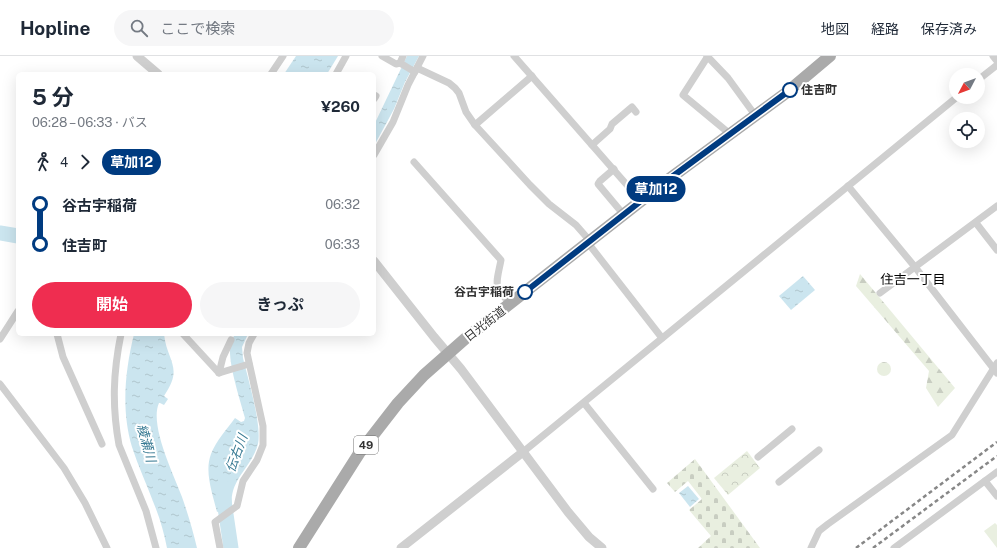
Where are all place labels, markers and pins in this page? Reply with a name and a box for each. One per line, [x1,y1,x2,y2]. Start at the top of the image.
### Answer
marker: 住吉町 [782,82,798,98]
place label: 住吉町 [801,83,837,97]
marker: 谷古宇稲荷 [517,284,533,300]
place label: 谷古宇稲荷 [454,285,514,299]

